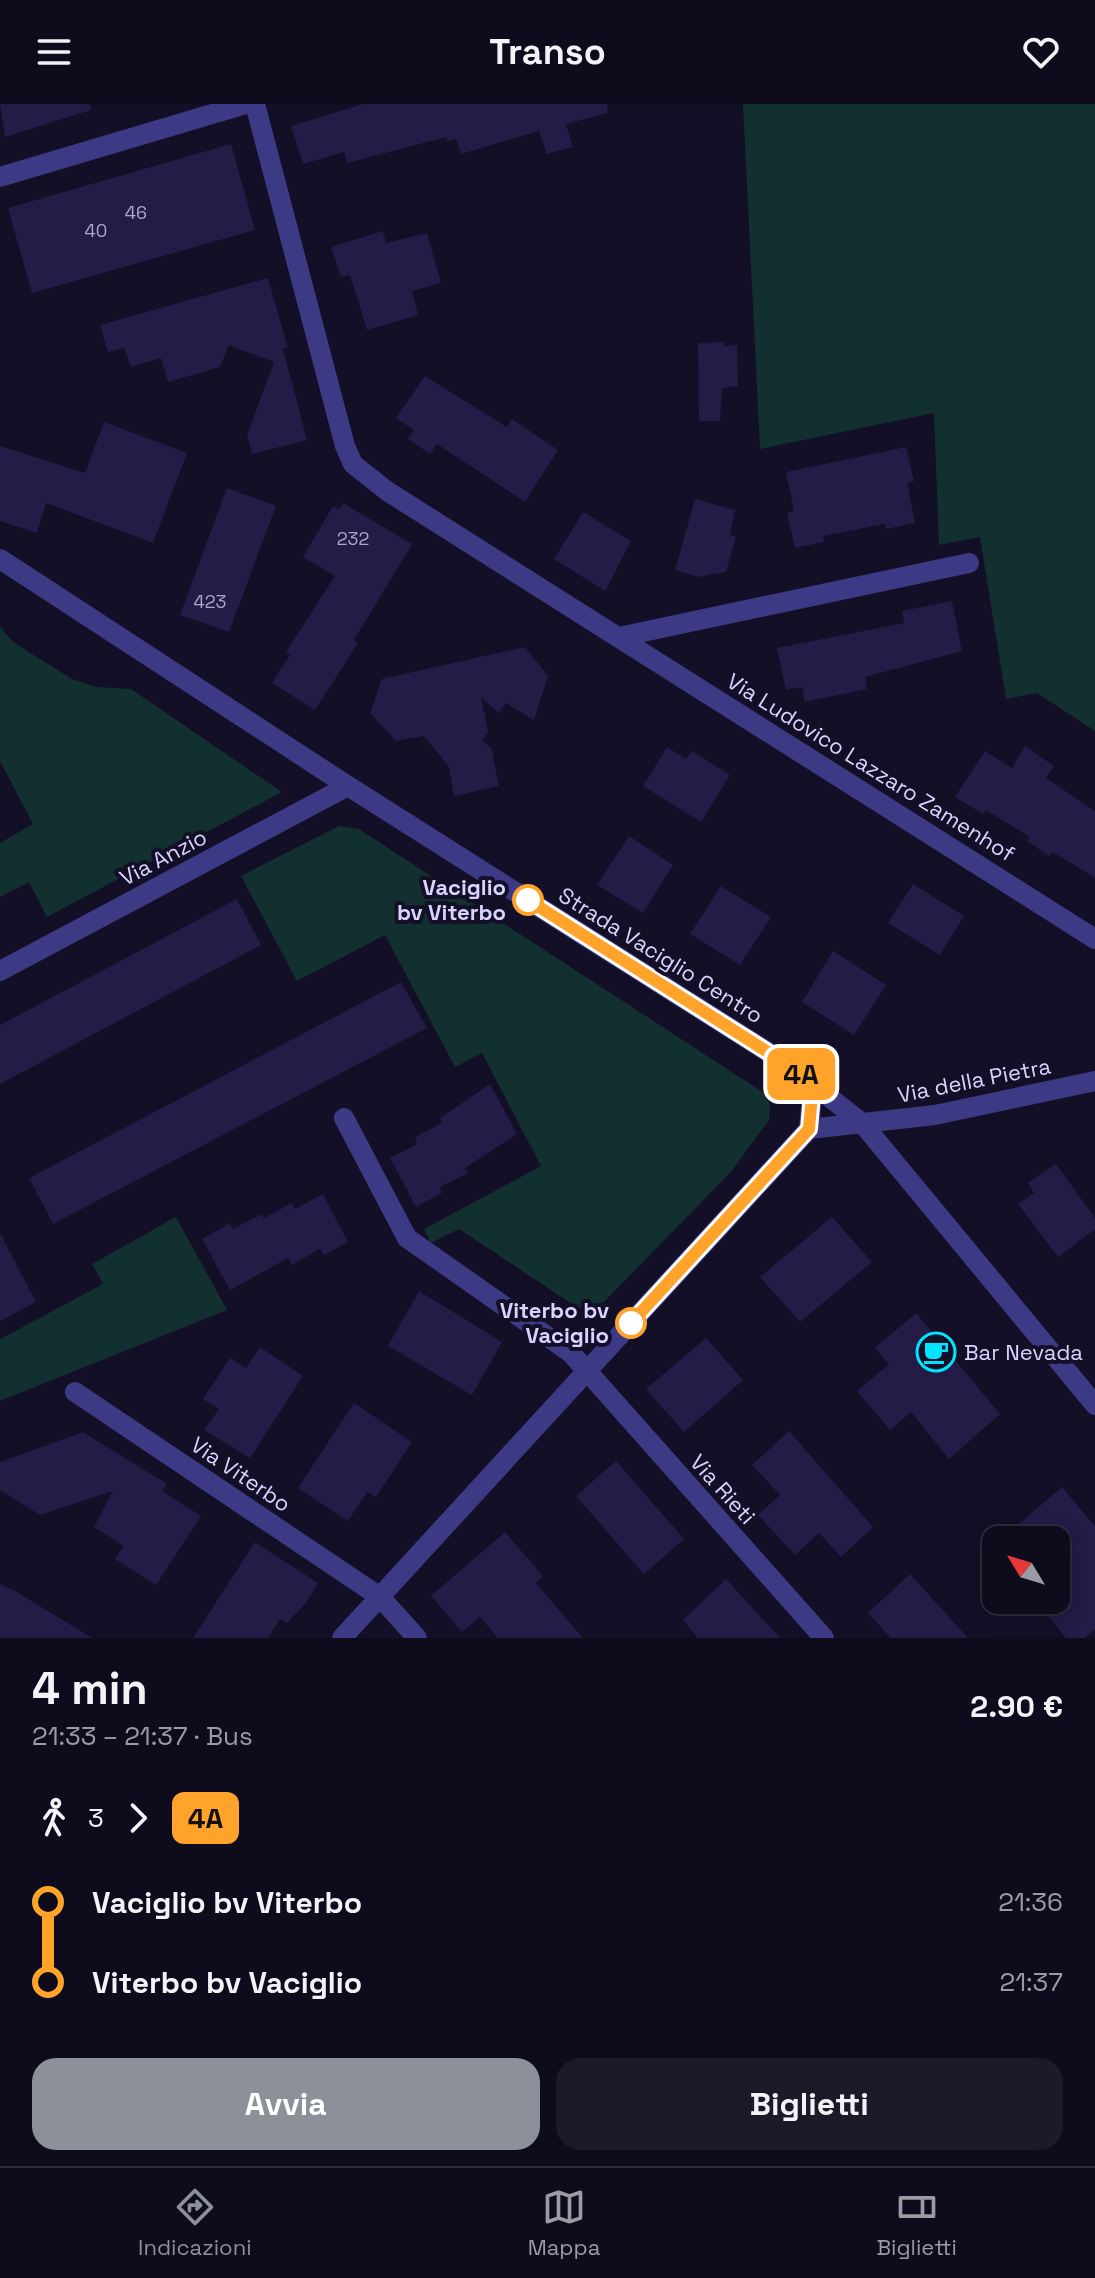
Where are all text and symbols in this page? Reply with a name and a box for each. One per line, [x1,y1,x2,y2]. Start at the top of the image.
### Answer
text: Transo [489,29,606,75]
icon: menu [32,30,76,74]
icon: heart [1019,30,1063,74]
house number: 46 [125,201,147,224]
house number: 40 [85,219,107,242]
house number: 232 [337,527,369,550]
house number: 423 [194,590,226,613]
street label: Via Ludovico Lazzaro Zamenhof [722,667,1020,868]
street label: Via Anzio [115,822,211,892]
place label: Vaciglio bv Viterbo [397,873,506,926]
street label: Strada Vaciglio Centro [554,881,768,1029]
marker: Vaciglio bv Viterbo [513,885,543,915]
line badge: 4A [765,1048,837,1100]
street label: Via della Pietra [895,1051,1053,1109]
text: 4A [783,1056,819,1092]
place label: Viterbo bv Vaciglio [500,1296,609,1349]
marker: Viterbo bv Vaciglio [616,1308,646,1338]
cafe icon: Bar Nevada [915,1331,957,1373]
place label: Bar Nevada [964,1338,1083,1366]
street label: Via Viterbo [186,1430,296,1518]
street label: Via Rieti [684,1448,762,1530]
north arrow [982,1526,1070,1614]
map controls [982,1526,1070,1614]
text: 4 min [32,1661,148,1717]
text: 2.90 € [970,1687,1063,1726]
text: 21:33 – 21:37 · Bus [32,1719,253,1753]
icon: walk [32,1796,76,1840]
icon: forward [116,1796,160,1840]
text: 4A [188,1800,223,1836]
text: 3 [88,1801,104,1835]
text: Vaciglio bv Viterbo [92,1883,362,1922]
text: 21:36 [998,1885,1063,1919]
text: Viterbo bv Vaciglio [92,1963,362,2002]
text: 21:37 [1000,1965,1063,1999]
button: Avvia [32,2058,540,2150]
button: Biglietti [556,2058,1063,2150]
tab: Indicazioni [138,2185,252,2261]
tab: Mappa [528,2185,600,2261]
tab: Biglietti [876,2185,957,2261]

